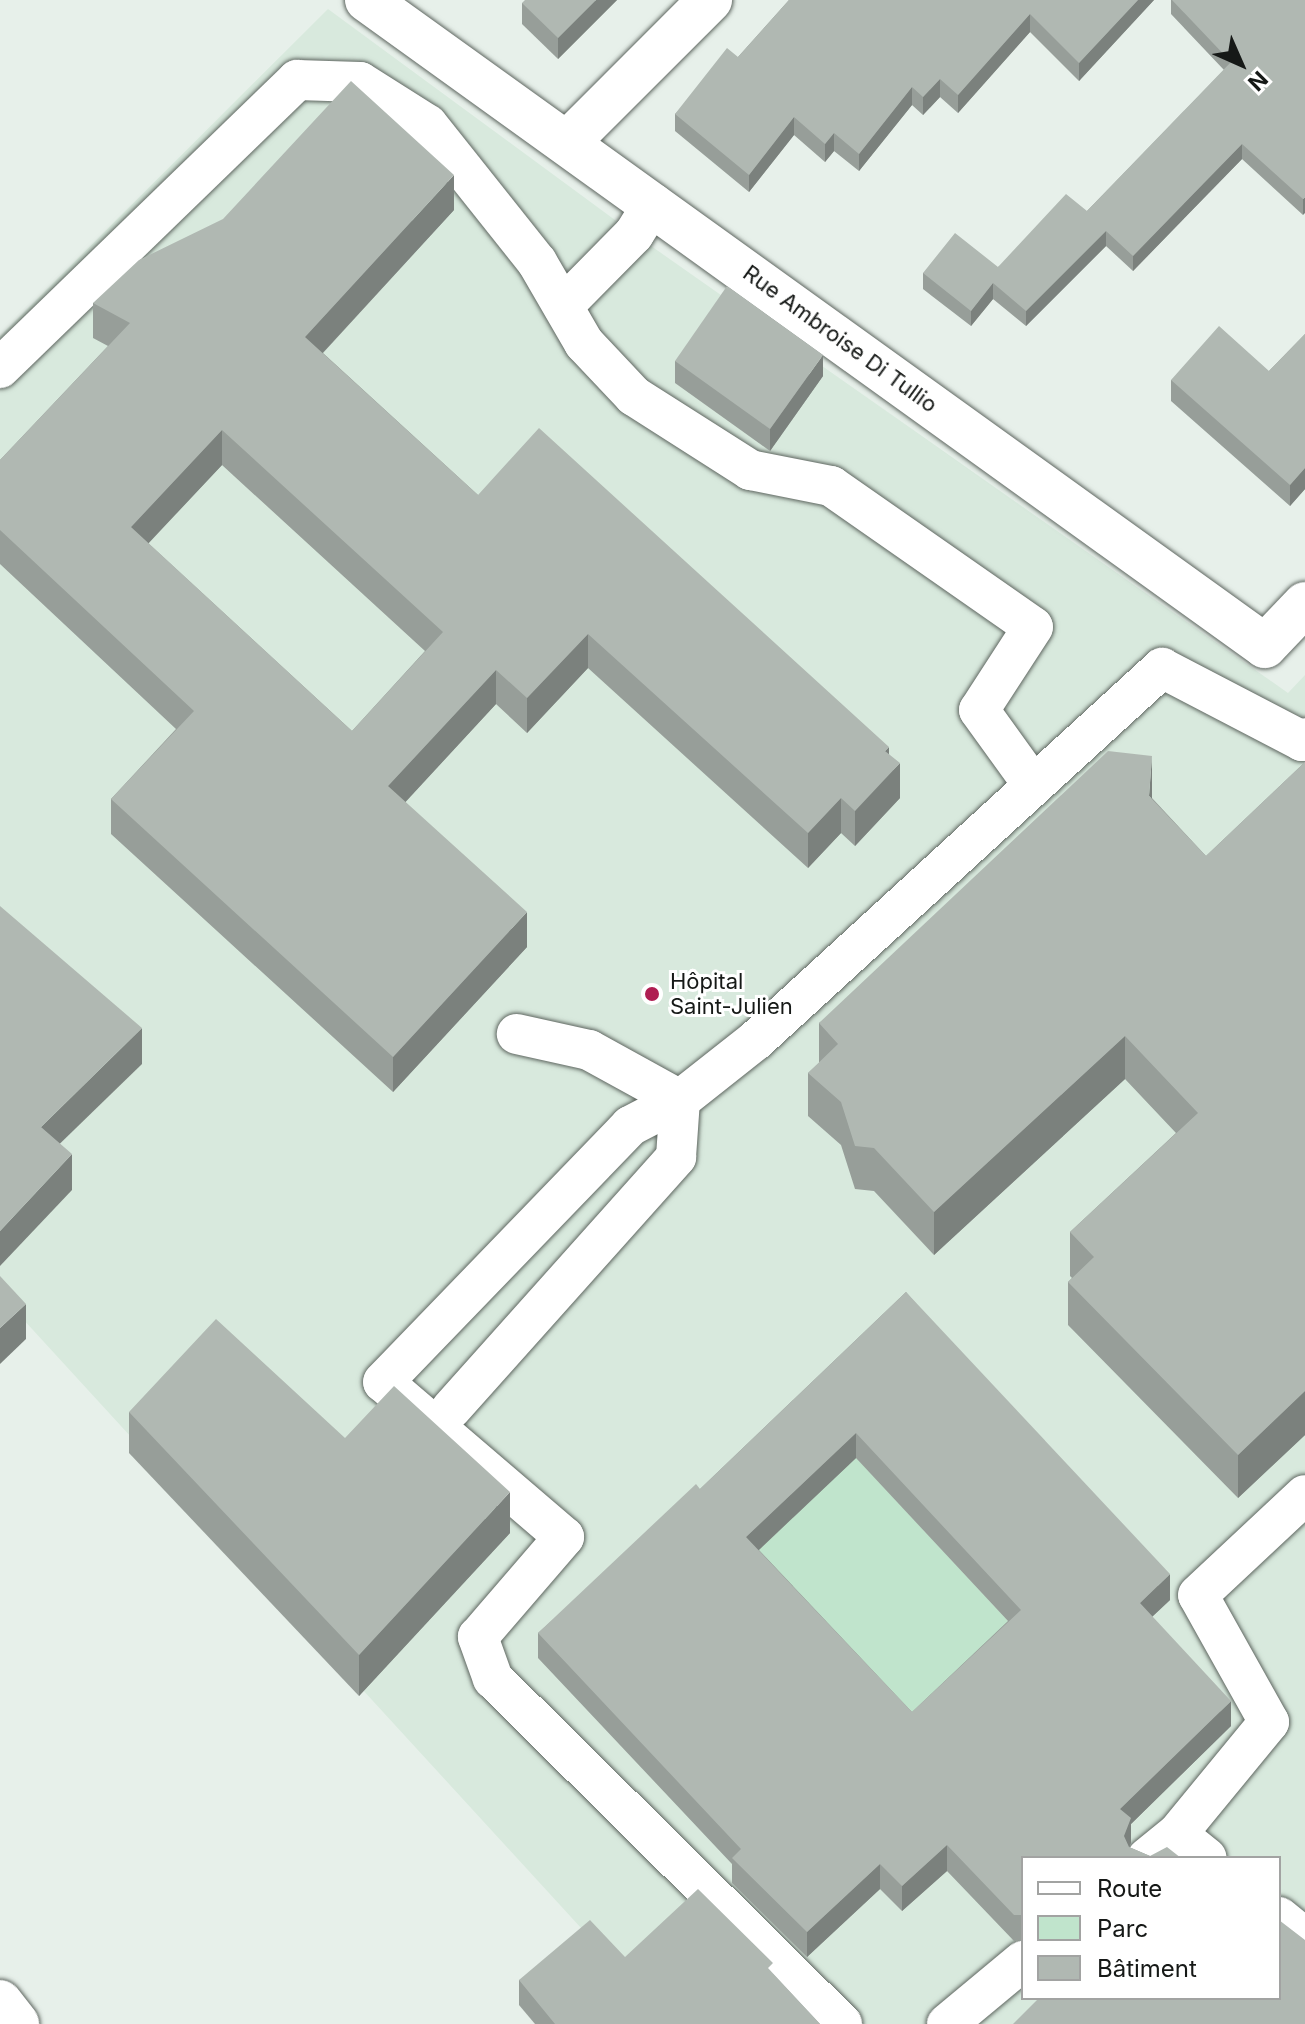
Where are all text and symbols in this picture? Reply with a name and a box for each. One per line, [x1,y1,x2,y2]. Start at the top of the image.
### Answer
north arrow [1201,24,1281,104]
text: N [1243,66,1273,96]
street label: Rue Ambroise Di Tullio [738,260,942,418]
place label: Hôpital Saint-Julien [670,968,793,1020]
marker: Hôpital Saint-Julien [641,983,663,1005]
legend [1021,1856,1281,2000]
text: Route [1097,1874,1162,1903]
text: Parc [1097,1914,1148,1943]
text: Bâtiment [1097,1954,1197,1983]

